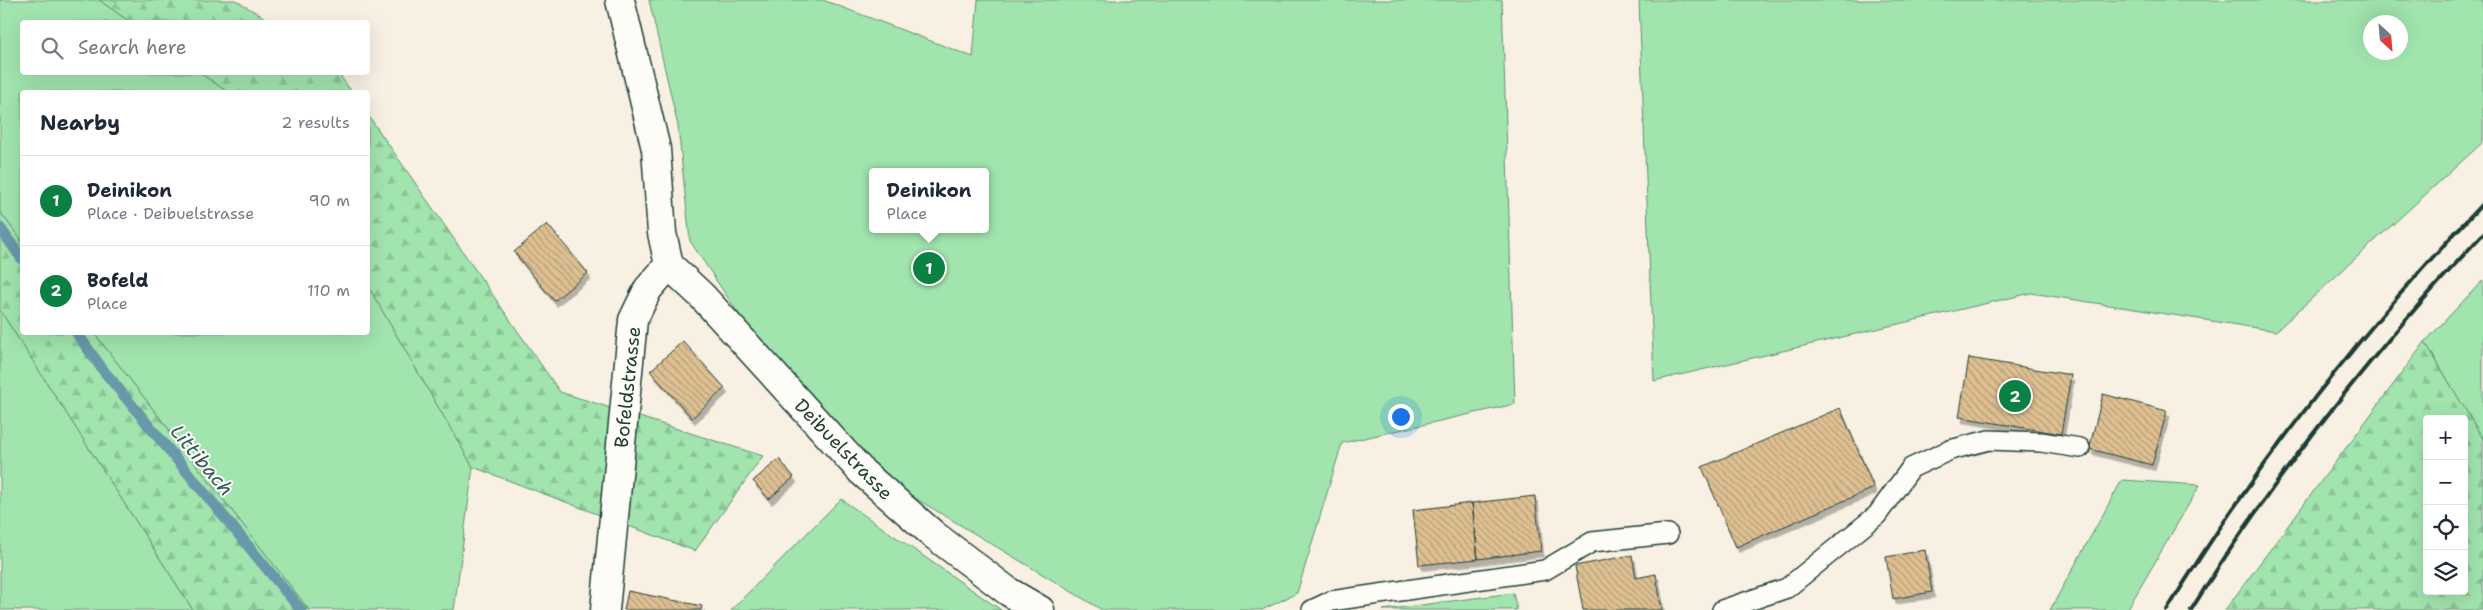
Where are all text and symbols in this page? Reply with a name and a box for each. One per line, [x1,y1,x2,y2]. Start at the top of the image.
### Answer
north arrow [2363,15,2408,60]
search box [20,20,370,75]
icon: search [38,34,66,62]
text: Search here [78,35,187,60]
text: Nearby [40,109,120,137]
text: 2 results [281,112,350,133]
popup [869,168,989,233]
text: Deinikon [87,178,172,203]
text: Deinikon [887,178,971,203]
text: 1 [52,190,60,211]
text: 90 m [309,190,350,211]
text: Place · Deibuelstrasse [87,203,254,224]
text: Place [887,203,927,224]
pin: 1 [913,249,945,287]
text: Bofeld [87,268,149,293]
text: 2 [50,280,62,301]
text: 110 m [307,280,350,301]
text: Place [87,293,128,314]
street label: Bofeldstrasse [609,325,646,449]
pin: 2 [1999,377,2031,415]
street label: Deibuelstrasse [789,393,898,505]
your location [1388,404,1414,430]
map controls [2423,415,2468,595]
button: + [2423,415,2468,460]
water label: Littibach [165,419,239,501]
button: − [2423,460,2468,505]
button: locate [2423,505,2468,550]
button: layers [2423,550,2468,595]

